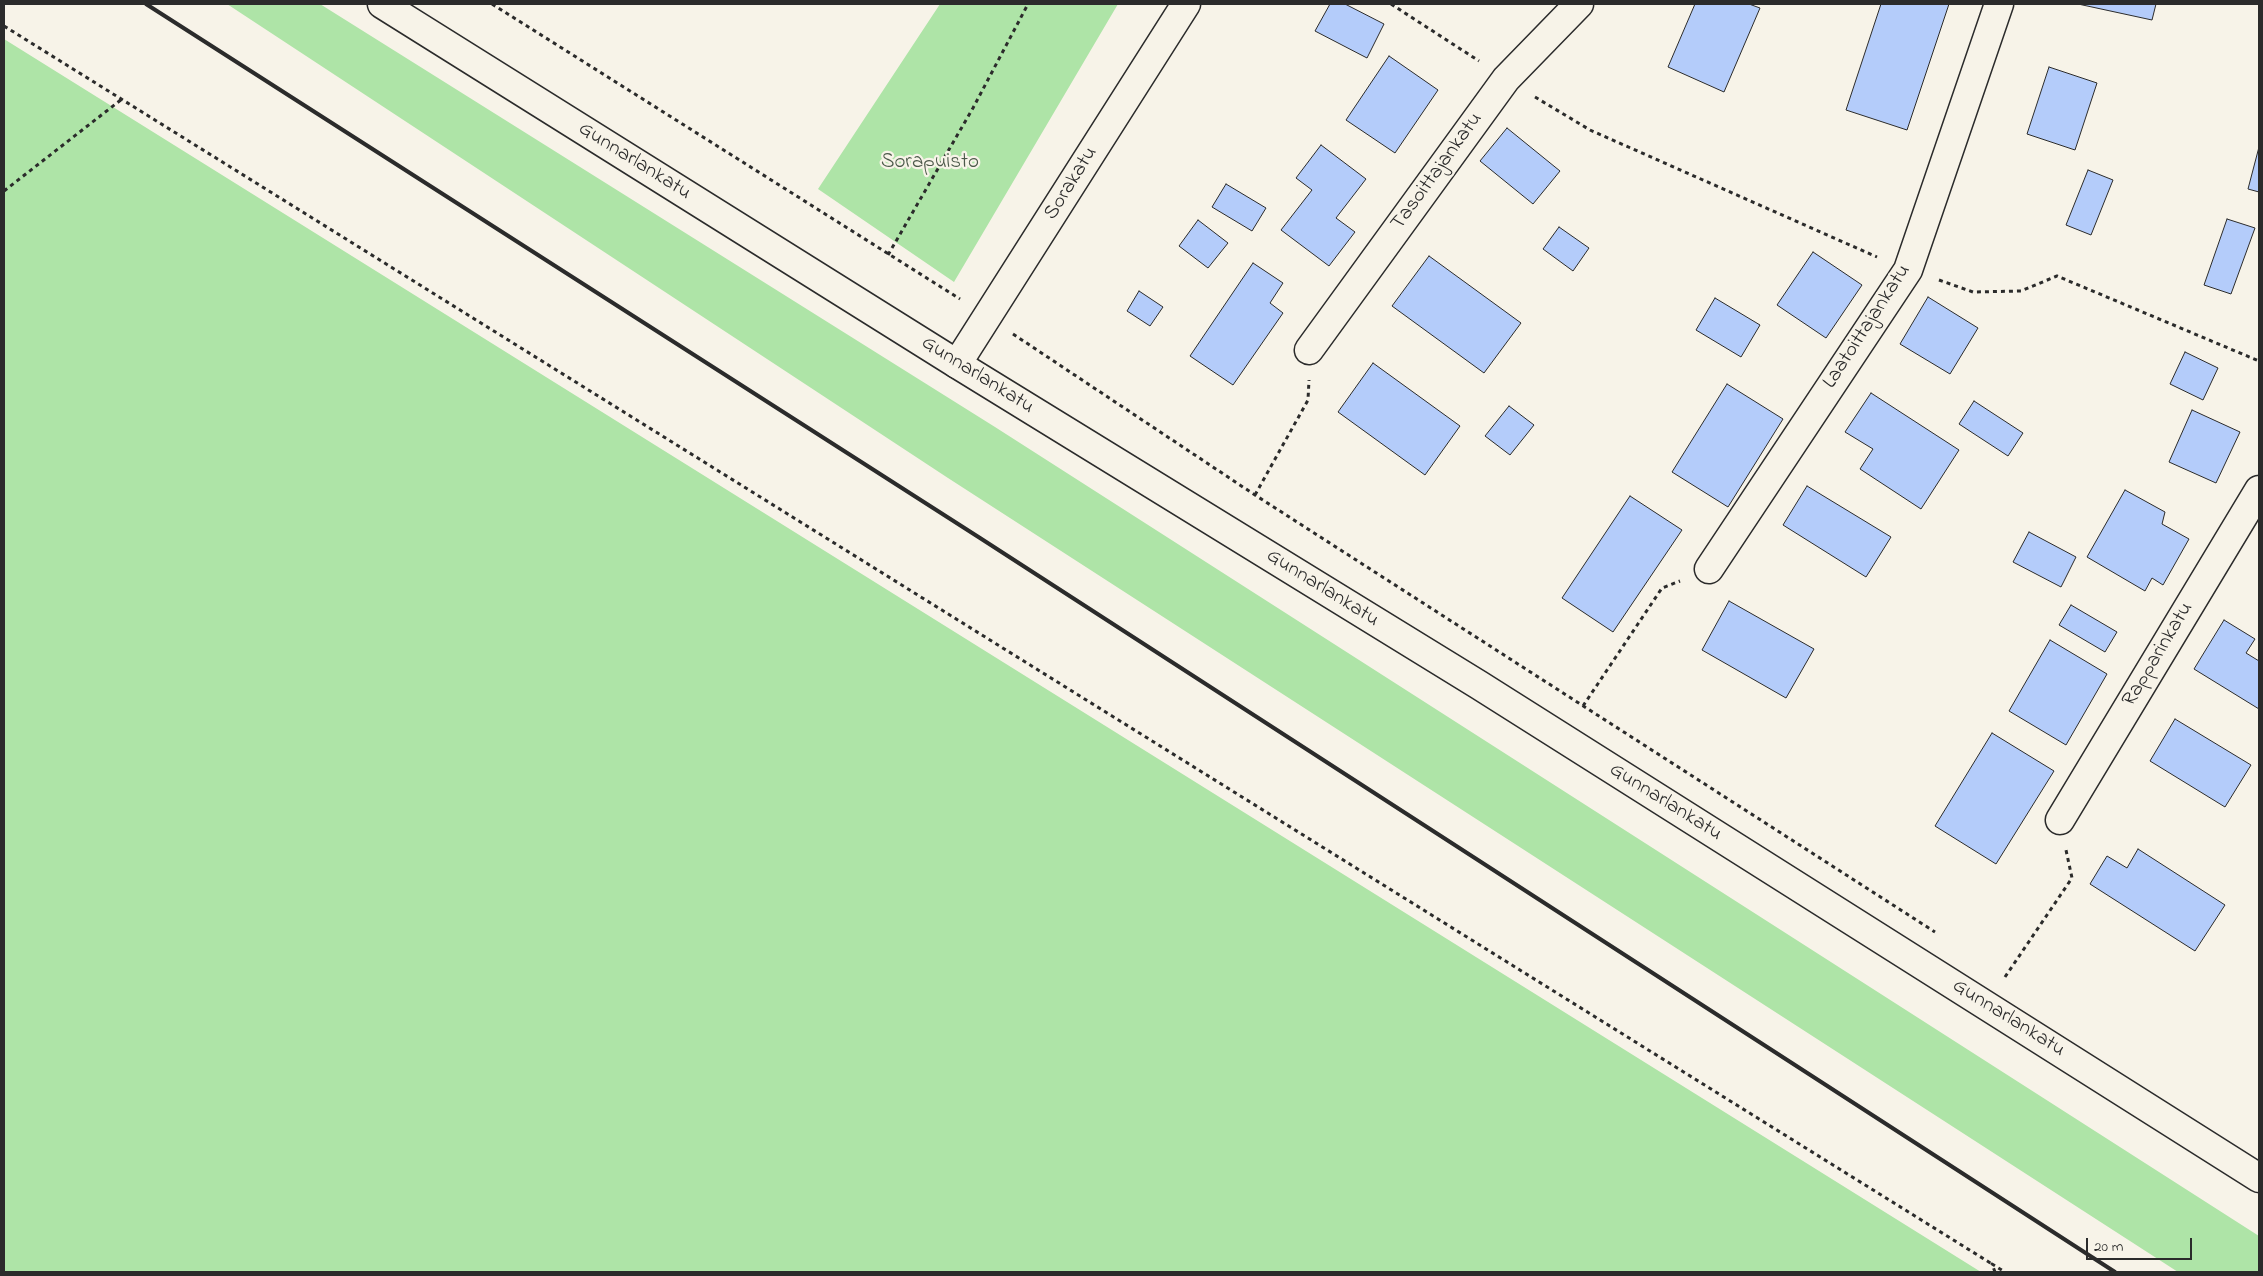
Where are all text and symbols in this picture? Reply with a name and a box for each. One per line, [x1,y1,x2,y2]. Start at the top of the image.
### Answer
street label: Tasoittajankatu [1387,108,1489,236]
street label: Gunnarlankatu [573,117,695,207]
street label: Sorakatu [1040,143,1104,225]
park label: Sorapuisto [881,151,979,177]
street label: Laatoittajankatu [1818,260,1918,394]
street label: Gunnarlankatu [916,331,1038,421]
street label: Gunnarlankatu [1261,544,1383,634]
street label: Rapparinkatu [2118,598,2200,712]
street label: Gunnarlankatu [1604,758,1726,848]
street label: Gunnarlankatu [1947,974,2069,1064]
scale bar [2088,1228,2194,1260]
text: 20 m [2094,1236,2123,1258]

